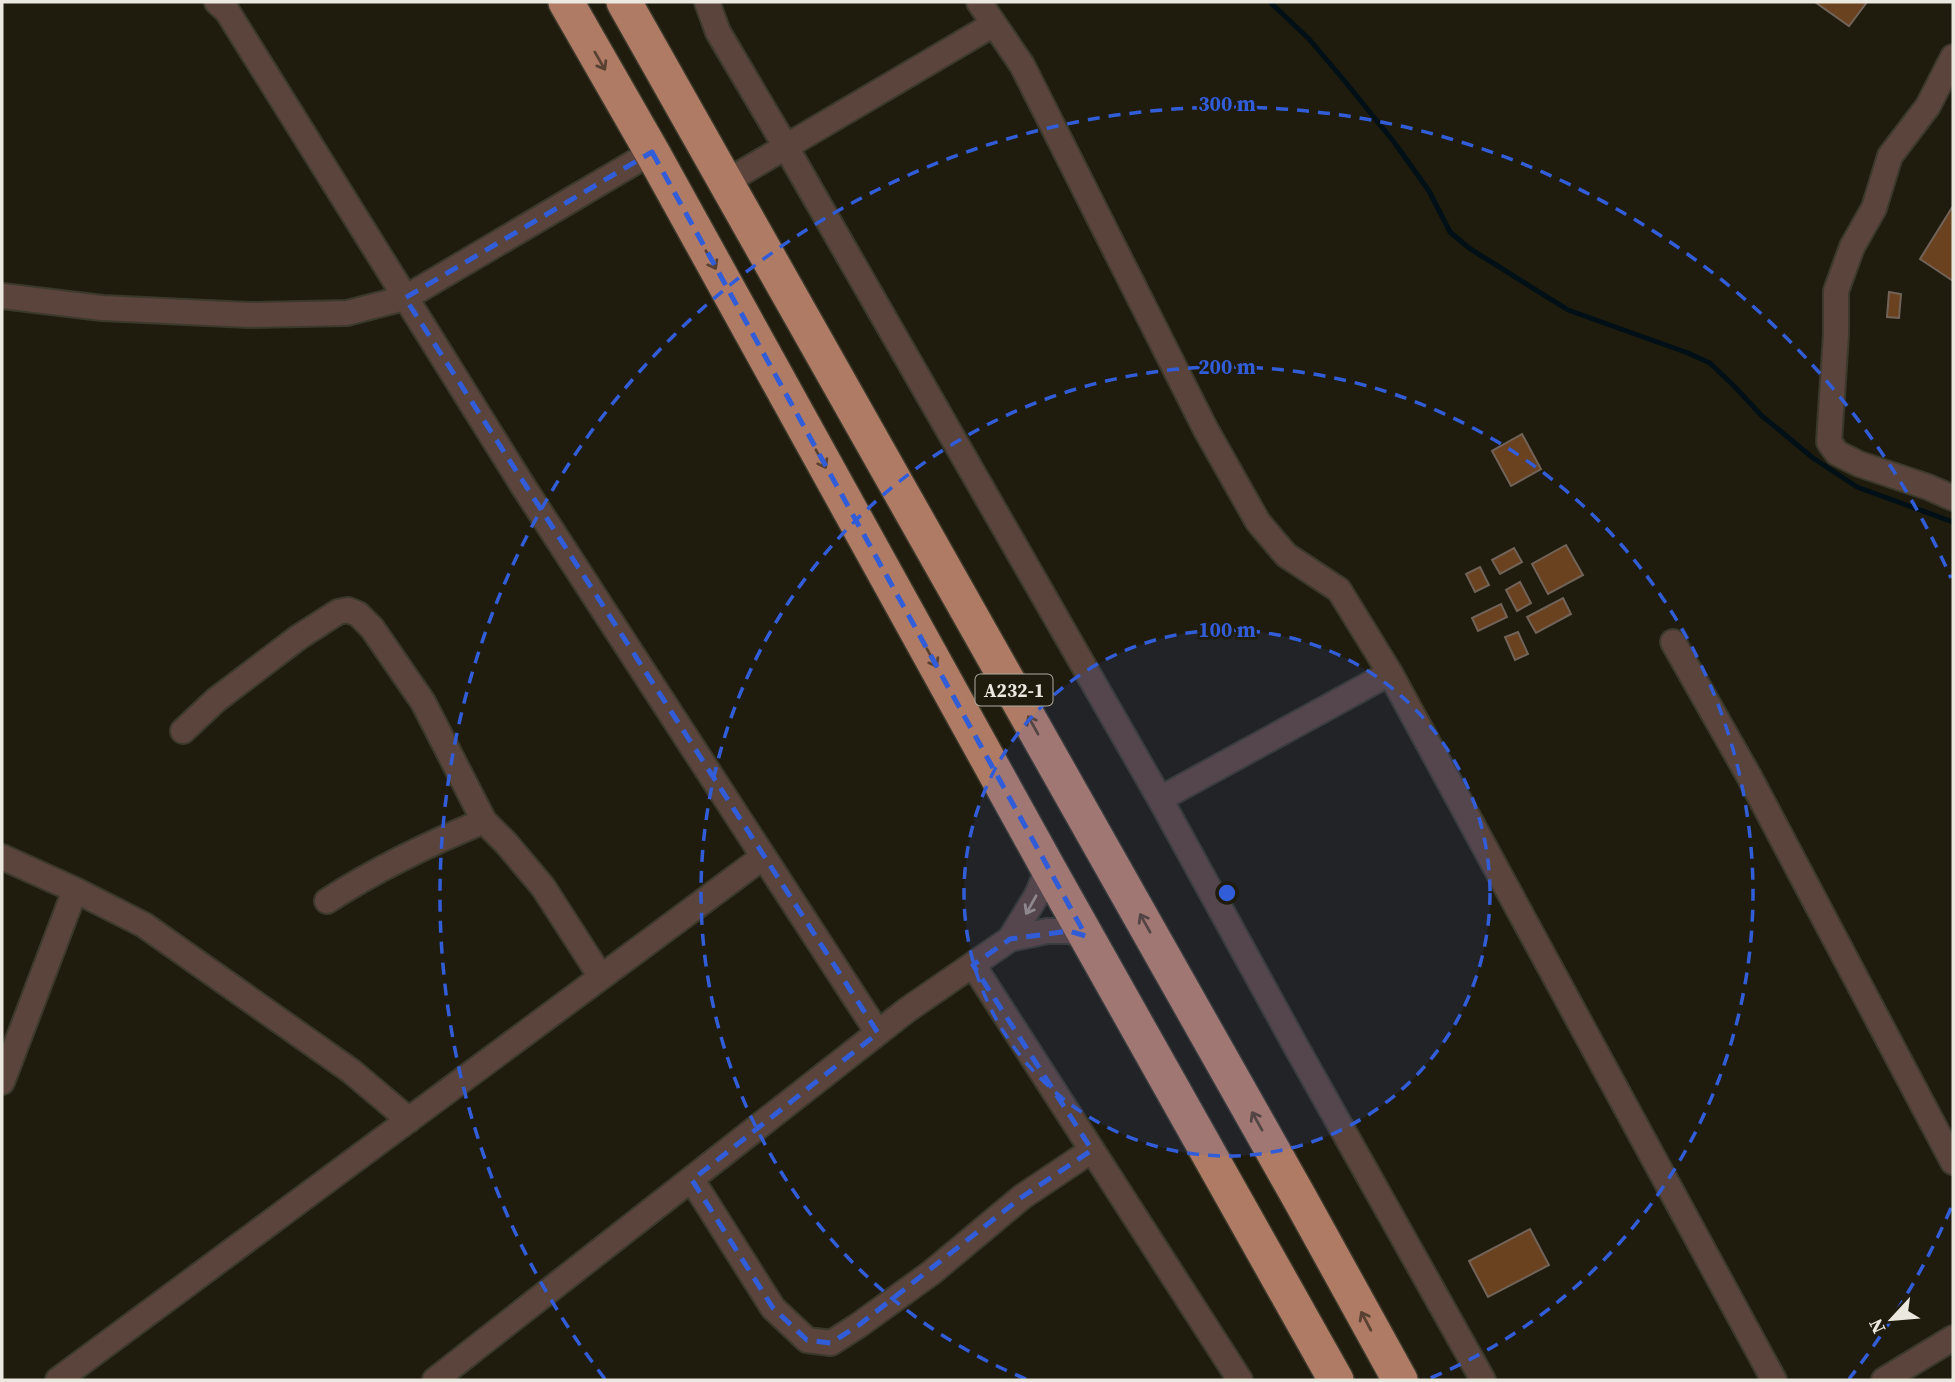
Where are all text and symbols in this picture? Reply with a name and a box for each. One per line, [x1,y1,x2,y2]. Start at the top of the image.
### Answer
one-way arrow [594,50,607,71]
text: 300 m [1198,89,1256,118]
one-way arrow [704,249,718,269]
text: 200 m [1198,352,1256,381]
one-way arrow [814,448,828,468]
text: 100 m [1198,615,1256,644]
one-way arrow [925,647,939,667]
road number: A232-1 [976,674,1052,706]
one-way arrow [1026,715,1039,736]
centre of rings [1215,881,1239,905]
one-way arrow [1024,894,1038,914]
one-way arrow [1138,914,1152,934]
one-way arrow [1250,1112,1264,1132]
north arrow [1857,1284,1927,1354]
one-way arrow [1359,1311,1373,1331]
text: N [1862,1314,1891,1338]

